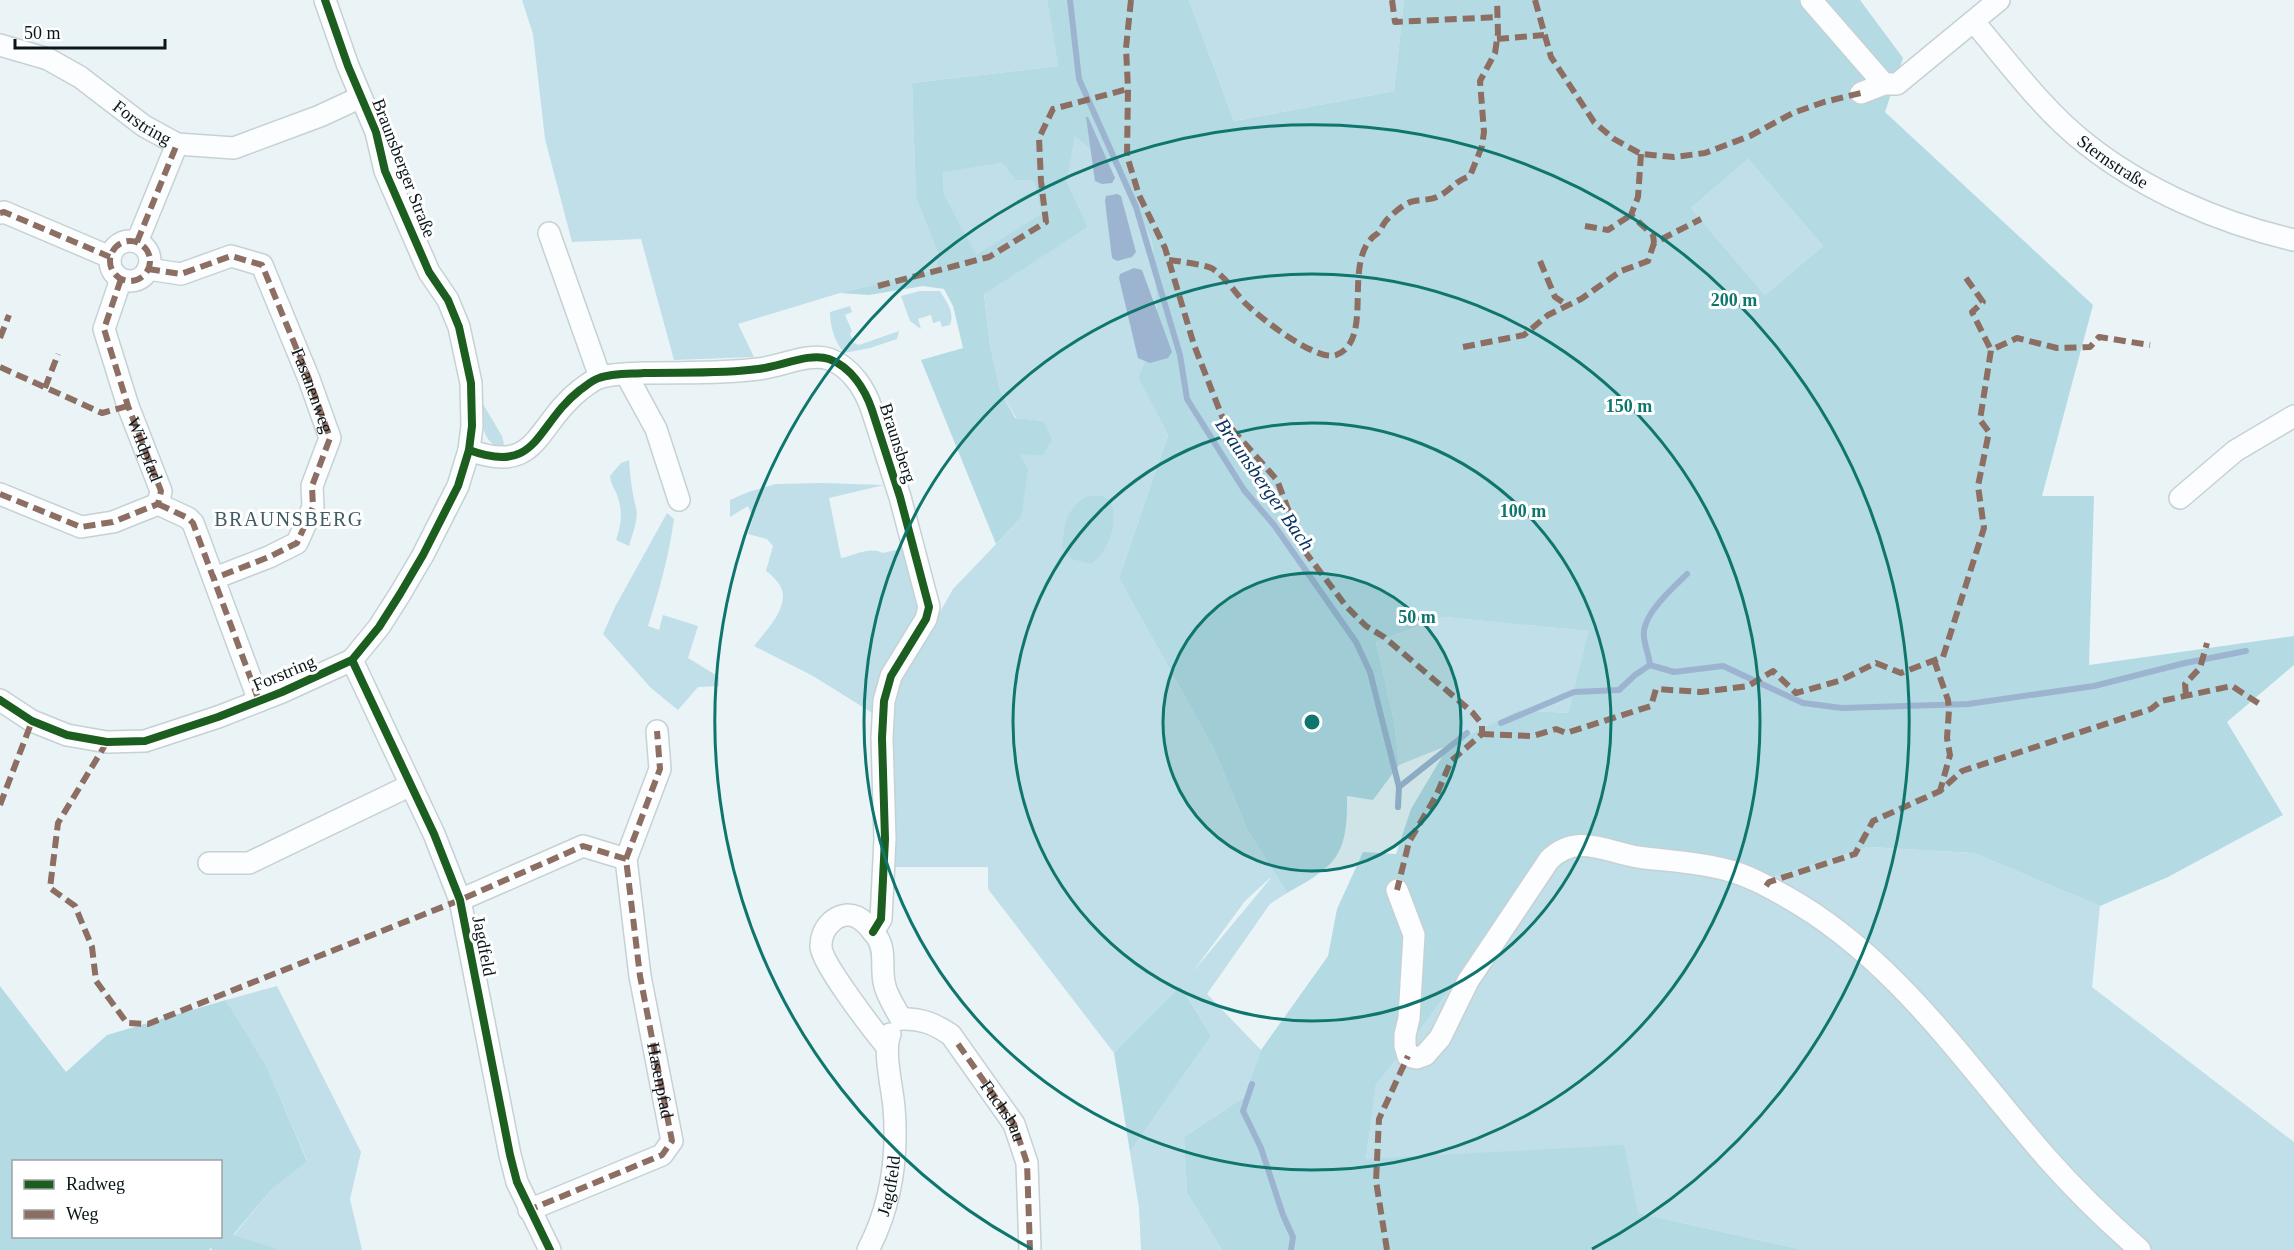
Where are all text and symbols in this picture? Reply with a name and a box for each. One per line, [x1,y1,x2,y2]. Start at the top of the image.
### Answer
scale bar [15,12,165,50]
text: 50 m [24,23,61,43]
street label: Forstring [109,96,175,149]
street label: Braunsberger Straße [368,96,440,240]
street label: Sternstraße [2073,131,2151,193]
text: 200 m [1711,290,1757,310]
street label: Fasanenweg [287,345,337,435]
text: 150 m [1606,396,1652,416]
street label: Braunsberg [876,401,920,485]
street label: Wildpfad [123,414,166,484]
water label: Braunsberger Bach [1210,414,1319,555]
text: 100 m [1500,501,1546,521]
district label: BRAUNSBERG [214,508,364,530]
text: 50 m [1398,607,1436,627]
street label: Forstring [250,651,318,695]
centre of rings [1302,712,1322,732]
street label: Jagdfeld [468,914,500,978]
street label: Hasenpfad [643,1041,677,1120]
street label: Fuchsbau [976,1077,1029,1144]
street label: Jagdfeld [873,1155,904,1218]
legend [12,1160,222,1238]
text: Radweg [66,1174,125,1194]
text: Weg [66,1204,99,1224]

